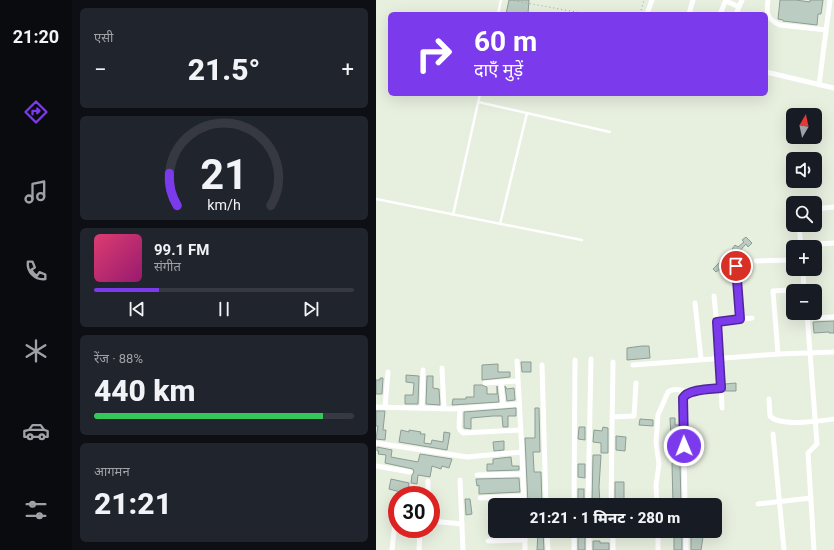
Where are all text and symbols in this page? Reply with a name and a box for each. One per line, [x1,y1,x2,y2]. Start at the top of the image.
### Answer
text: 60 m [474,25,537,58]
text: 21:20 [13,26,59,47]
icon: right [408,28,460,80]
text: एसी [94,30,113,45]
text: 21.5° [188,52,260,87]
text: − [94,57,107,82]
text: + [342,57,354,82]
text: दाएँ मुड़ें [474,59,523,80]
icon: directions [22,98,50,126]
north arrow [786,108,822,144]
map controls [786,108,822,320]
text: 21 [200,149,248,198]
button: sound [786,152,822,188]
icon: music [22,178,50,206]
text: km/h [207,196,241,212]
button: search [786,196,822,232]
button: + [786,240,822,276]
text: 99.1 FM [154,241,209,259]
pin [719,249,753,283]
icon: arrive [725,255,747,277]
icon: phone [22,257,50,285]
text: संगीत [154,259,181,274]
button: − [786,284,822,320]
icon: previous [126,298,148,320]
icon: pause [213,298,235,320]
icon: next [300,298,322,320]
icon: climate [22,337,50,365]
text: रेंज · 88% [94,351,143,366]
text: 440 km [94,373,196,408]
icon: car [22,417,50,445]
position arrow [663,425,705,467]
text: आगमन [94,464,130,479]
text: 21:21 [94,486,172,521]
speed limit sign: 30 [388,486,440,538]
icon: filters [22,496,50,524]
text: 21:21 · 1 मिनट · 280 m [530,509,680,527]

